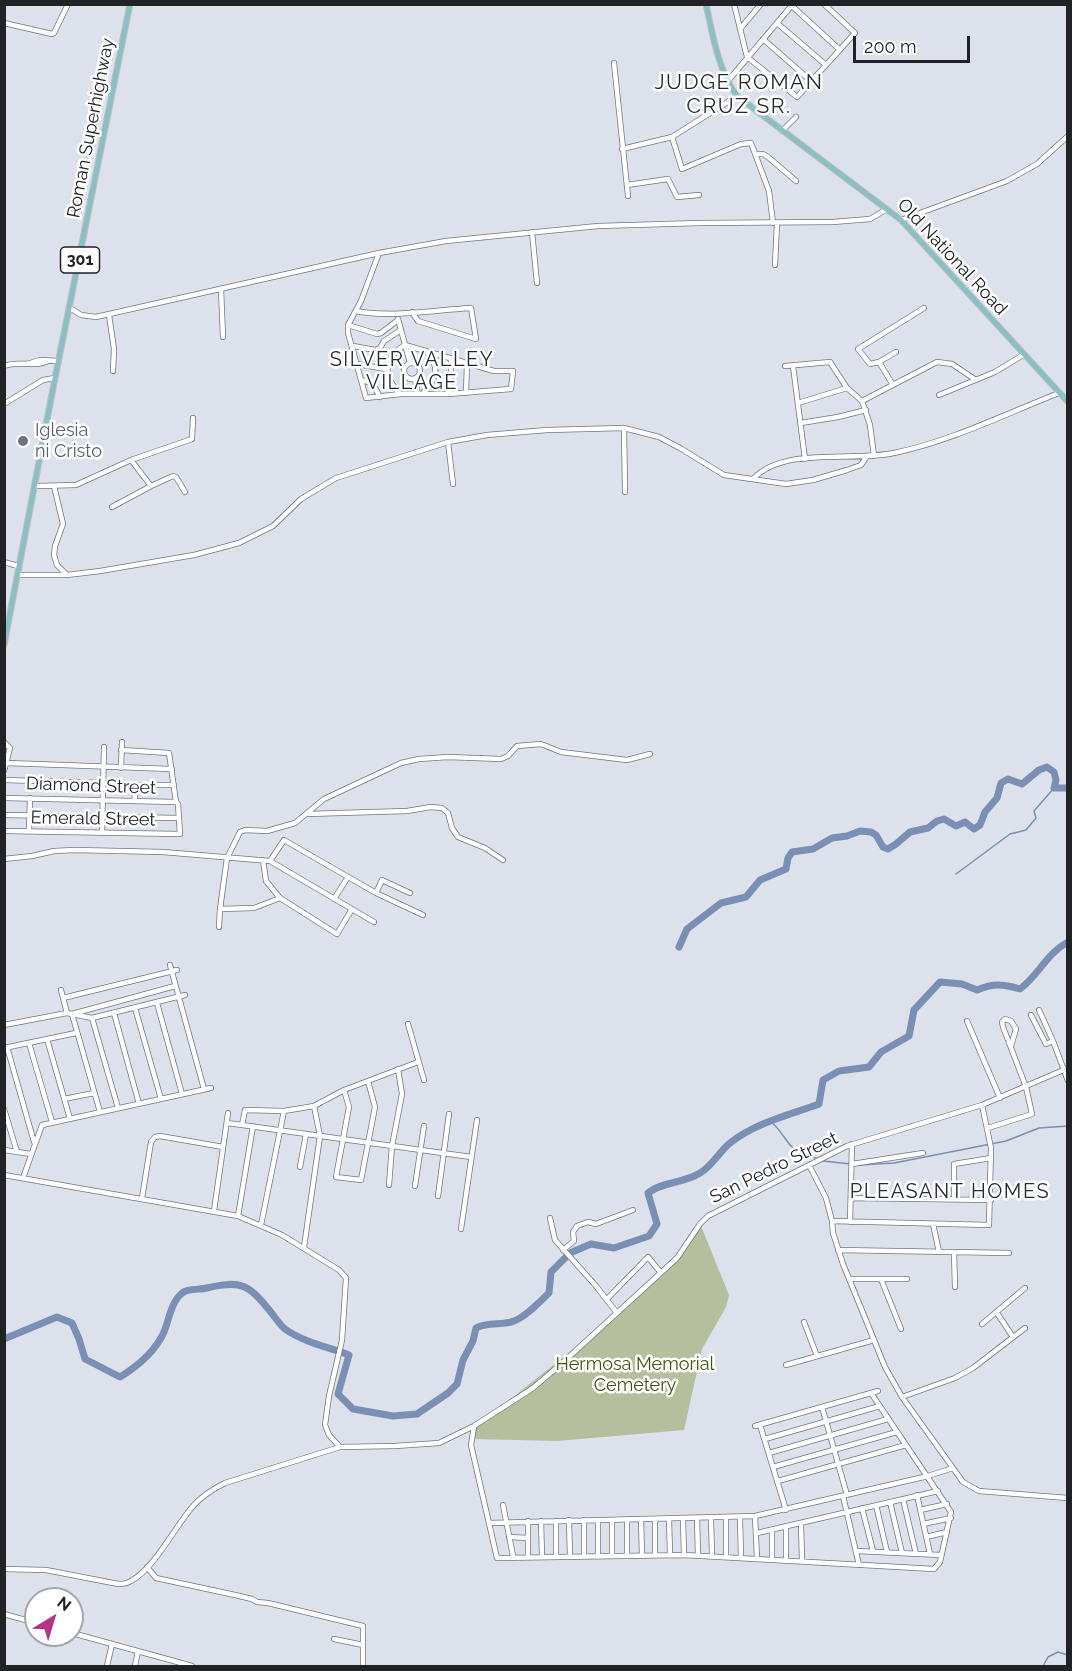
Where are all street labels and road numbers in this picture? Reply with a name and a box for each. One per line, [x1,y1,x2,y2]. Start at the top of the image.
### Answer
street label: Roman Superhighway [63,36,119,220]
street label: Old National Road [892,194,1012,320]
road number: 301 [60,247,100,273]
street label: Diamond Street [26,773,156,799]
street label: Emerald Street [30,807,156,831]
street label: San Pedro Street [706,1128,842,1208]

